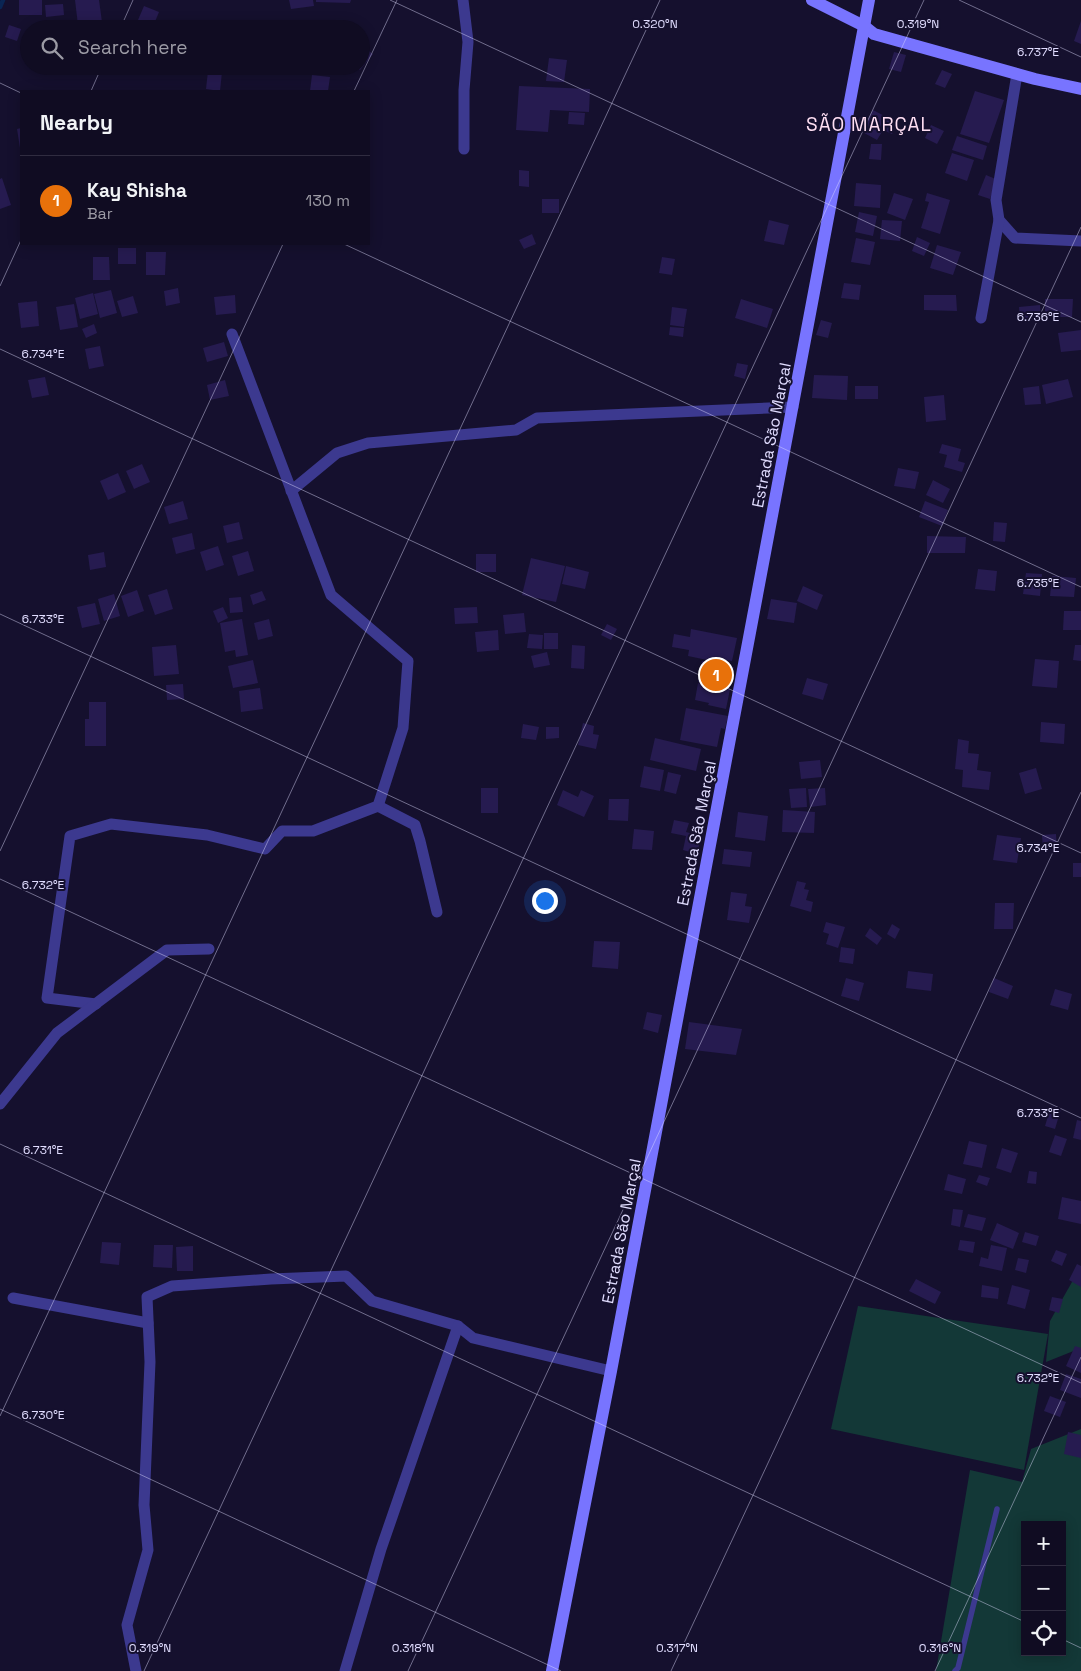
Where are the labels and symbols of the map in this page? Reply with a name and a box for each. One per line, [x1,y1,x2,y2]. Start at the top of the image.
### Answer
text: 0.320°N [632,16,678,32]
text: 0.319°N [897,16,939,32]
text: 6.737°E [1017,44,1059,60]
district label: SÃO MARÇAL [806,112,932,137]
text: 6.736°E [1017,309,1060,325]
text: 6.734°E [22,346,65,362]
street label: Estrada São Marçal [747,361,796,509]
text: 6.735°E [1017,575,1059,591]
text: 6.733°E [22,611,65,627]
pin: 1 [700,656,732,694]
street label: Estrada São Marçal [672,759,721,907]
text: 6.734°E [1017,840,1060,856]
text: 6.732°E [22,877,65,893]
your location [532,888,558,914]
text: 6.733°E [1017,1105,1060,1121]
text: 6.731°E [23,1142,63,1158]
street label: Estrada São Marçal [597,1157,646,1305]
text: 6.732°E [1017,1370,1060,1386]
text: 6.730°E [22,1407,65,1423]
text: 0.319°N [129,1640,171,1656]
text: 0.318°N [392,1640,434,1656]
text: 0.317°N [656,1640,698,1656]
text: 0.316°N [919,1640,961,1656]

